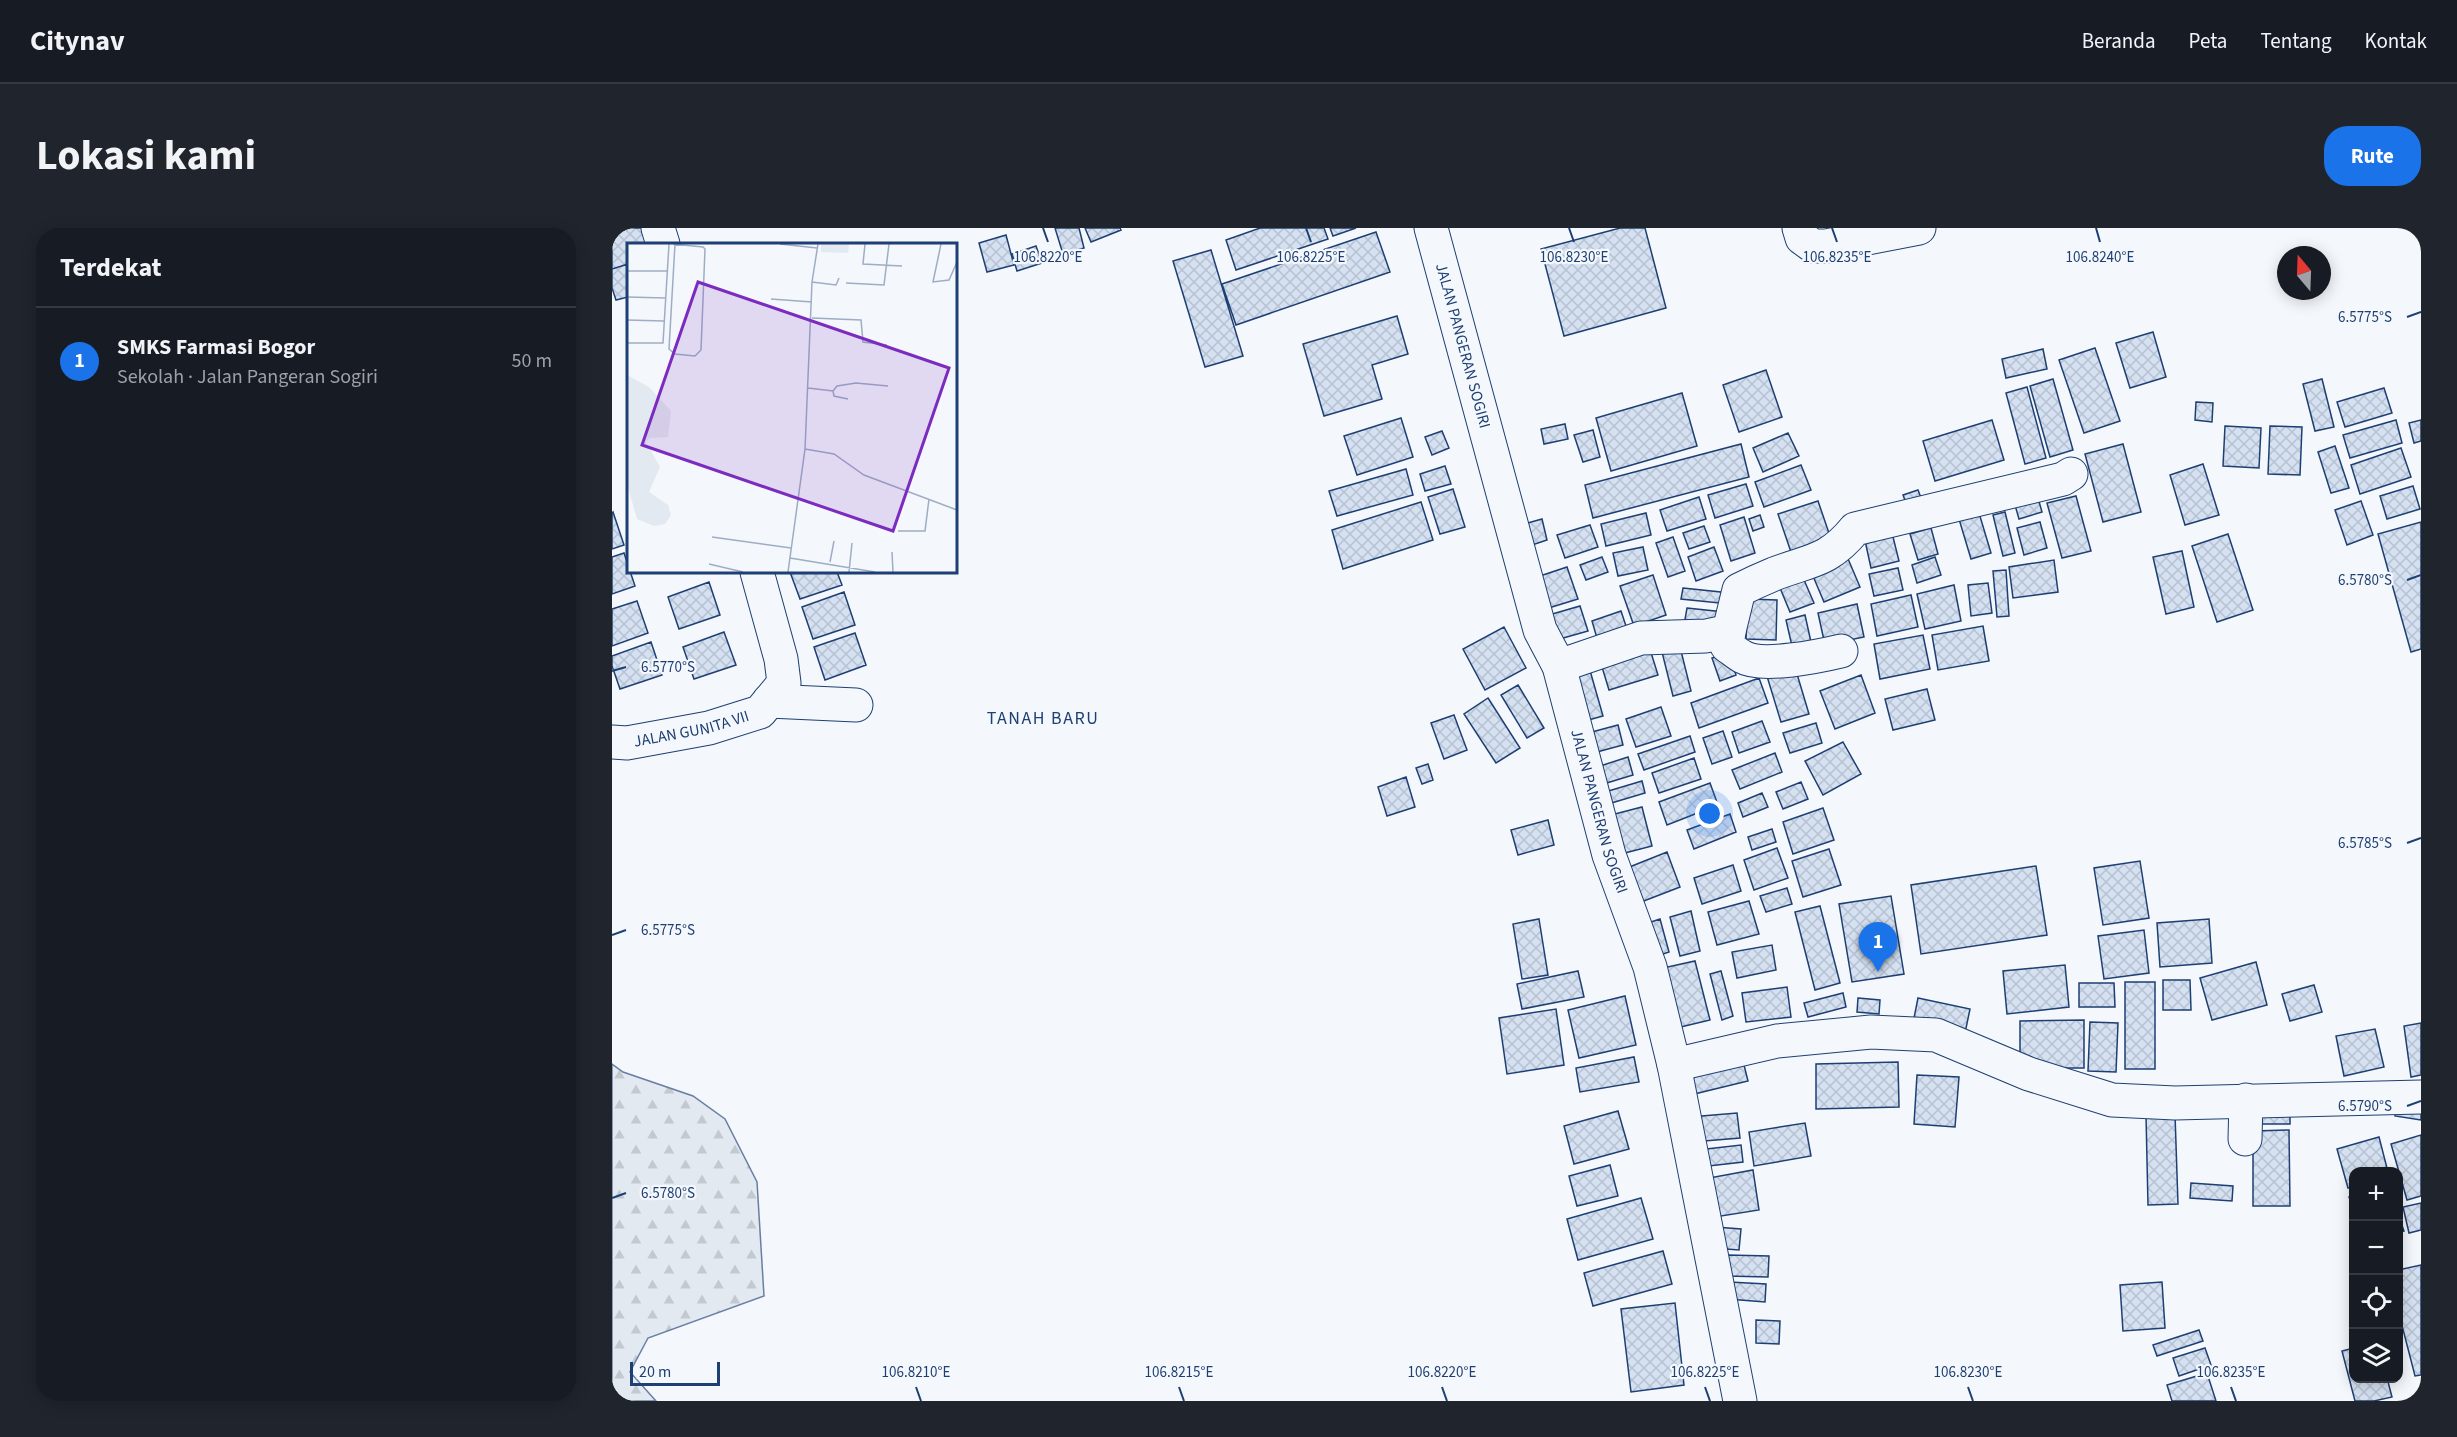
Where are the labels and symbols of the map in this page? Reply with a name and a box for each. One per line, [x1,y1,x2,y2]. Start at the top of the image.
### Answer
inset map [627,243,957,573]
north arrow [2277,246,2331,300]
text: 106.8220°E [1014,247,1082,268]
text: 106.8225°E [1277,247,1345,268]
text: 106.8230°E [1540,247,1608,268]
text: 106.8235°E [1803,247,1871,268]
text: 106.8240°E [2066,247,2134,268]
street label: JALAN PANGERAN SOGIRI [1430,261,1496,431]
text: 6.5775°S [2338,307,2392,328]
text: 6.5780°S [2338,570,2392,591]
text: 6.5770°S [641,657,695,678]
street label: JALAN GUNITA VII [632,705,752,753]
district label: TANAH BARU [987,706,1099,731]
street label: JALAN PANGERAN SOGIRI [1565,727,1633,897]
your location [1695,799,1724,828]
text: 6.5785°S [2338,833,2392,854]
text: 6.5775°S [641,920,695,941]
pin: 1 [1858,922,1898,972]
text: 6.5790°S [2338,1096,2392,1117]
text: 6.5780°S [641,1183,695,1204]
scale bar [630,1359,720,1386]
text: 106.8210°E [882,1362,950,1383]
text: 106.8215°E [1145,1362,1213,1383]
text: 106.8220°E [1408,1362,1476,1383]
text: 106.8225°E [1671,1362,1739,1383]
text: 106.8230°E [1934,1362,2002,1383]
text: 106.8235°E [2197,1362,2265,1383]

